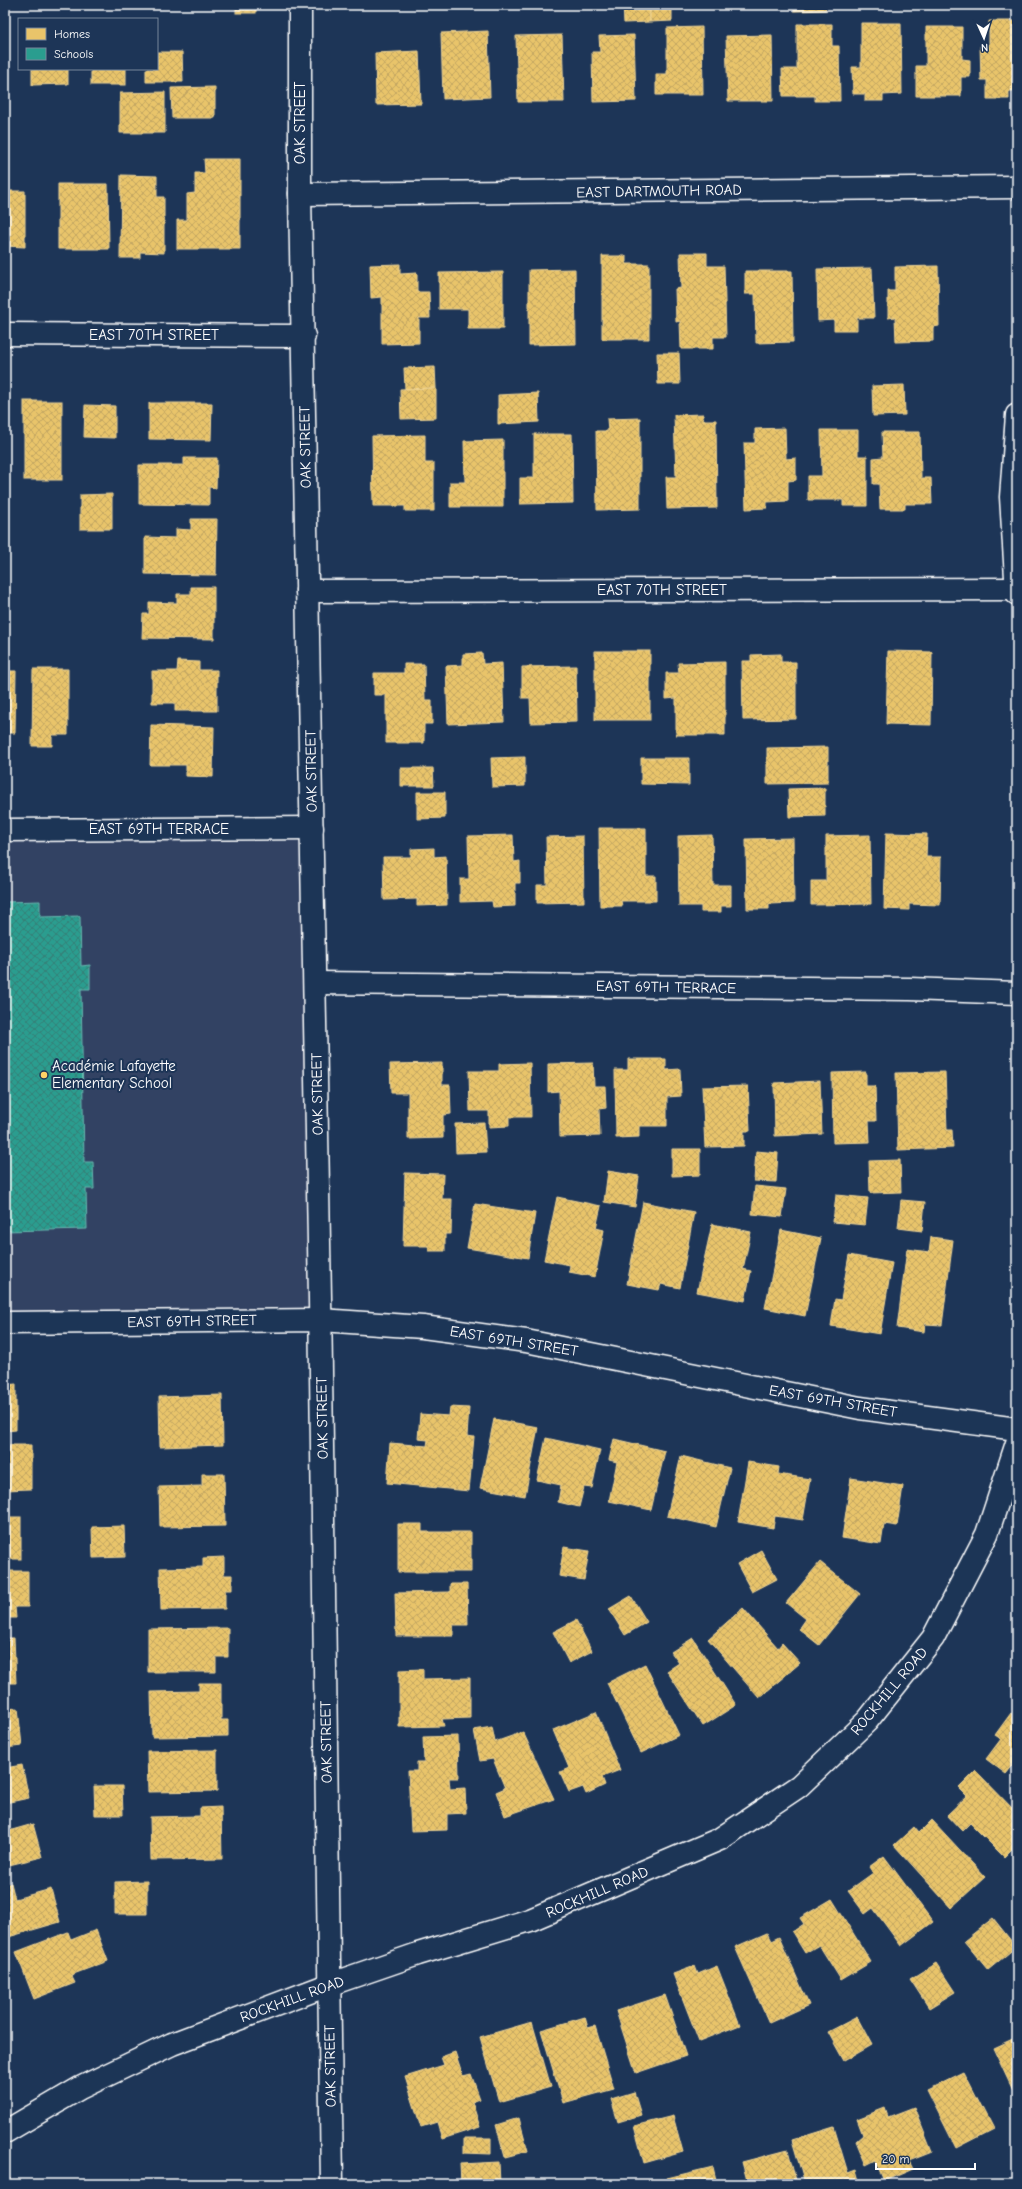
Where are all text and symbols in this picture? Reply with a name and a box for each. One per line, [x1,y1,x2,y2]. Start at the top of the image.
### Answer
legend [18,18,158,70]
north arrow [964,18,1004,58]
text: Homes [54,27,90,41]
text: N [981,41,988,54]
text: Schools [54,47,93,61]
street label: OAK STREET [291,81,309,164]
street label: EAST DARTMOUTH ROAD [576,181,742,201]
street label: EAST 70TH STREET [89,326,219,344]
street label: OAK STREET [295,405,315,489]
street label: EAST 70TH STREET [597,581,727,599]
street label: OAK STREET [301,729,321,813]
street label: EAST 69TH TERRACE [89,820,229,838]
street label: EAST 69TH TERRACE [596,977,736,997]
street label: OAK STREET [307,1052,327,1136]
place label: Académie Lafayette Elementary School [52,1057,176,1092]
marker: Académie Lafayette Elementary School [39,1070,49,1080]
street label: EAST 69TH STREET [127,1311,257,1331]
street label: EAST 69TH STREET [449,1322,580,1360]
street label: OAK STREET [312,1376,332,1460]
street label: EAST 69TH STREET [768,1381,899,1421]
street label: ROCKHILL ROAD [847,1643,931,1739]
street label: OAK STREET [316,1700,336,1784]
street label: ROCKHILL ROAD [543,1862,651,1922]
street label: ROCKHILL ROAD [237,1972,347,2026]
street label: OAK STREET [320,2024,340,2108]
scale bar [876,2145,975,2171]
text: 20 m [882,2152,910,2166]

